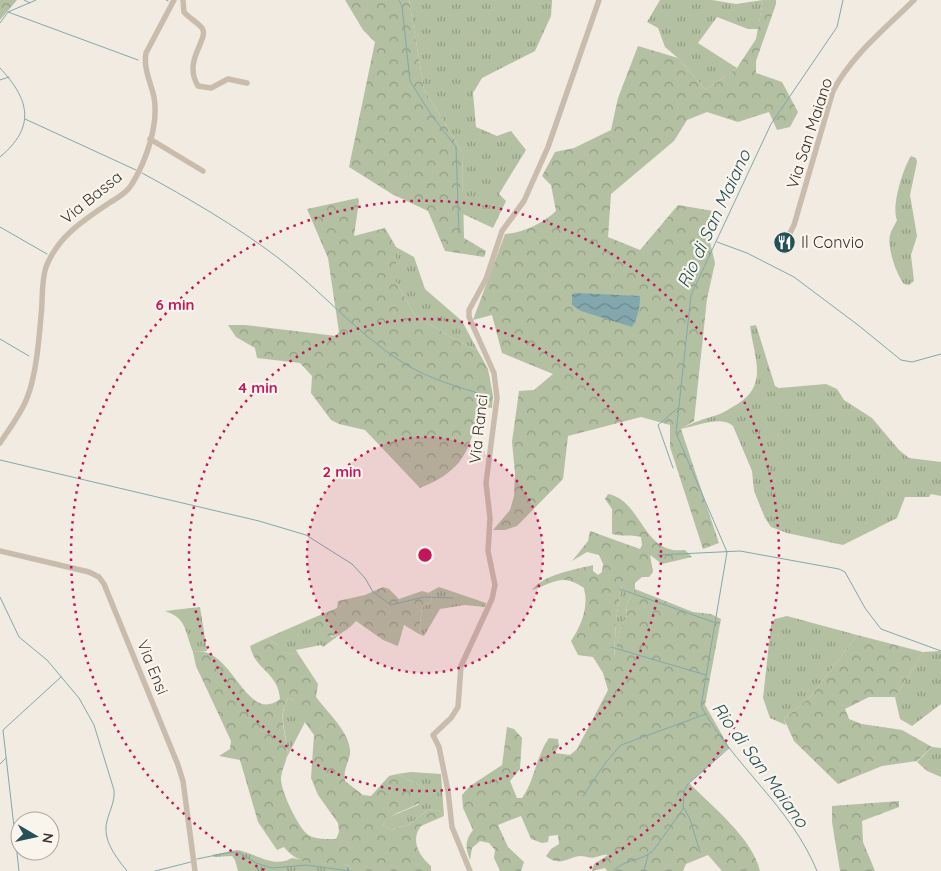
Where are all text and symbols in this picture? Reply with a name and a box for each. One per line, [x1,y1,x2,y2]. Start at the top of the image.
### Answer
street label: Via San Maiano [782,75,836,191]
water label: Rio di San Maiano [672,145,756,291]
street label: Via Bassa [56,166,126,228]
restaurant icon: Il Convio [773,230,797,254]
place label: Il Convio [801,232,864,252]
text: 6 min [156,295,194,314]
text: 4 min [238,378,278,397]
street label: Via Ranci [464,393,492,465]
text: 2 min [322,462,362,481]
centre of rings [416,546,434,564]
street label: Via Ensi [133,637,173,697]
water label: Rio di San Maiano [707,697,814,833]
north arrow [10,811,60,861]
text: N [38,832,58,845]

